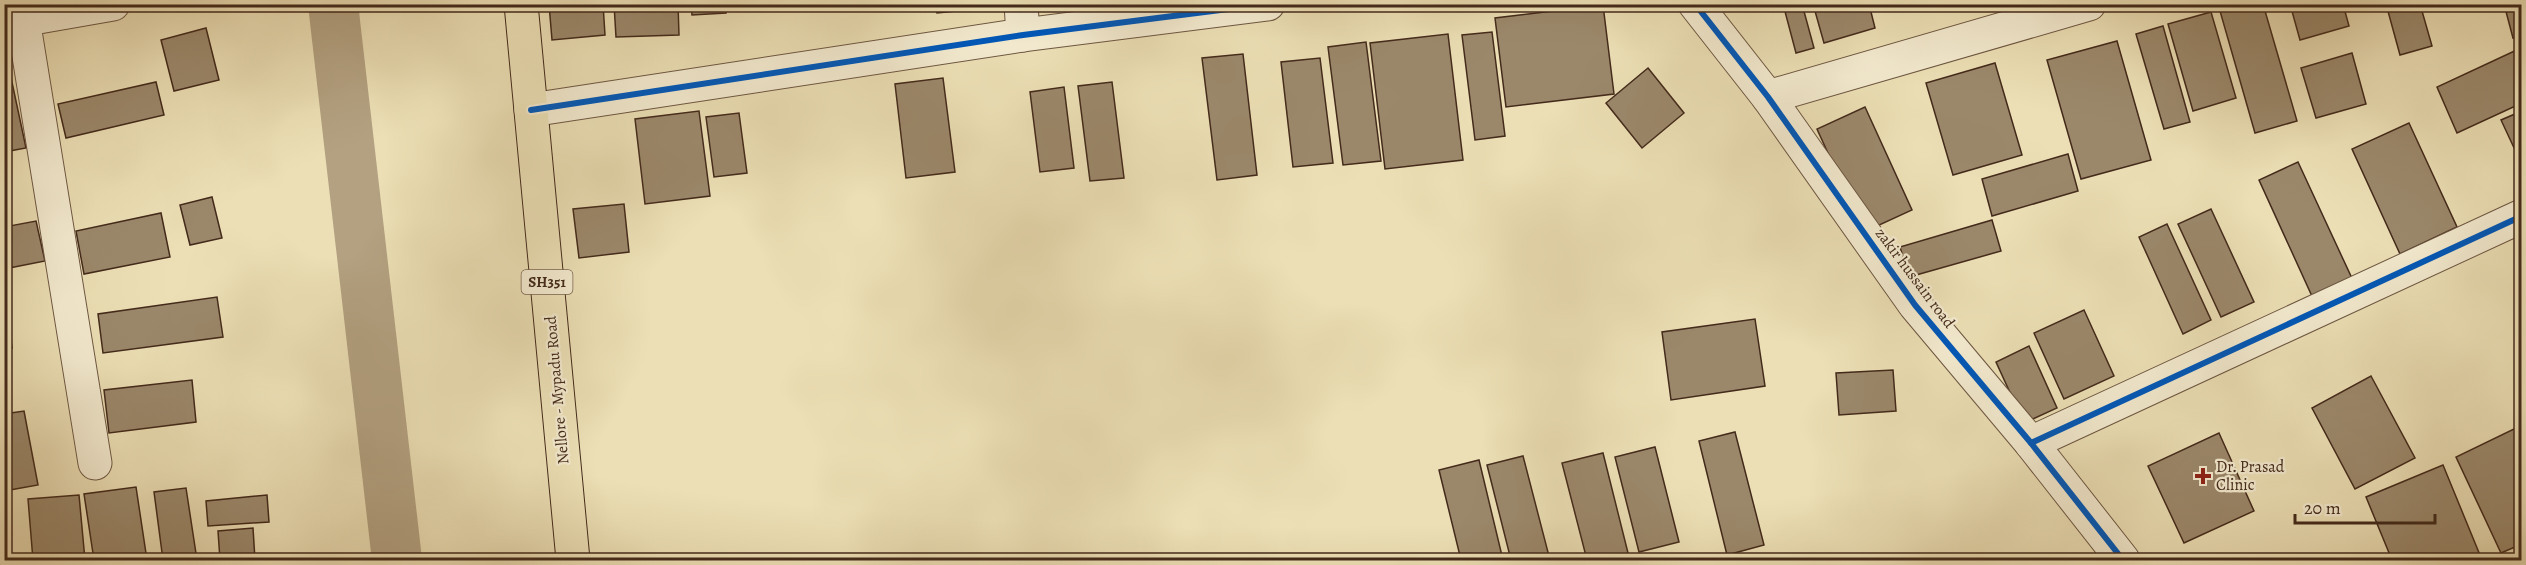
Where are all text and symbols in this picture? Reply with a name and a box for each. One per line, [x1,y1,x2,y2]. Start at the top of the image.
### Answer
street label: zakir hussain road [1870,223,1960,333]
road number: SH351 [522,270,572,294]
street label: Nellore - Mypadu Road [540,314,574,465]
place label: Dr. Prasad Clinic [2216,456,2285,496]
marker: Dr. Prasad Clinic [2194,467,2212,485]
scale bar [2295,487,2434,525]
text: 20 m [2304,496,2341,520]

